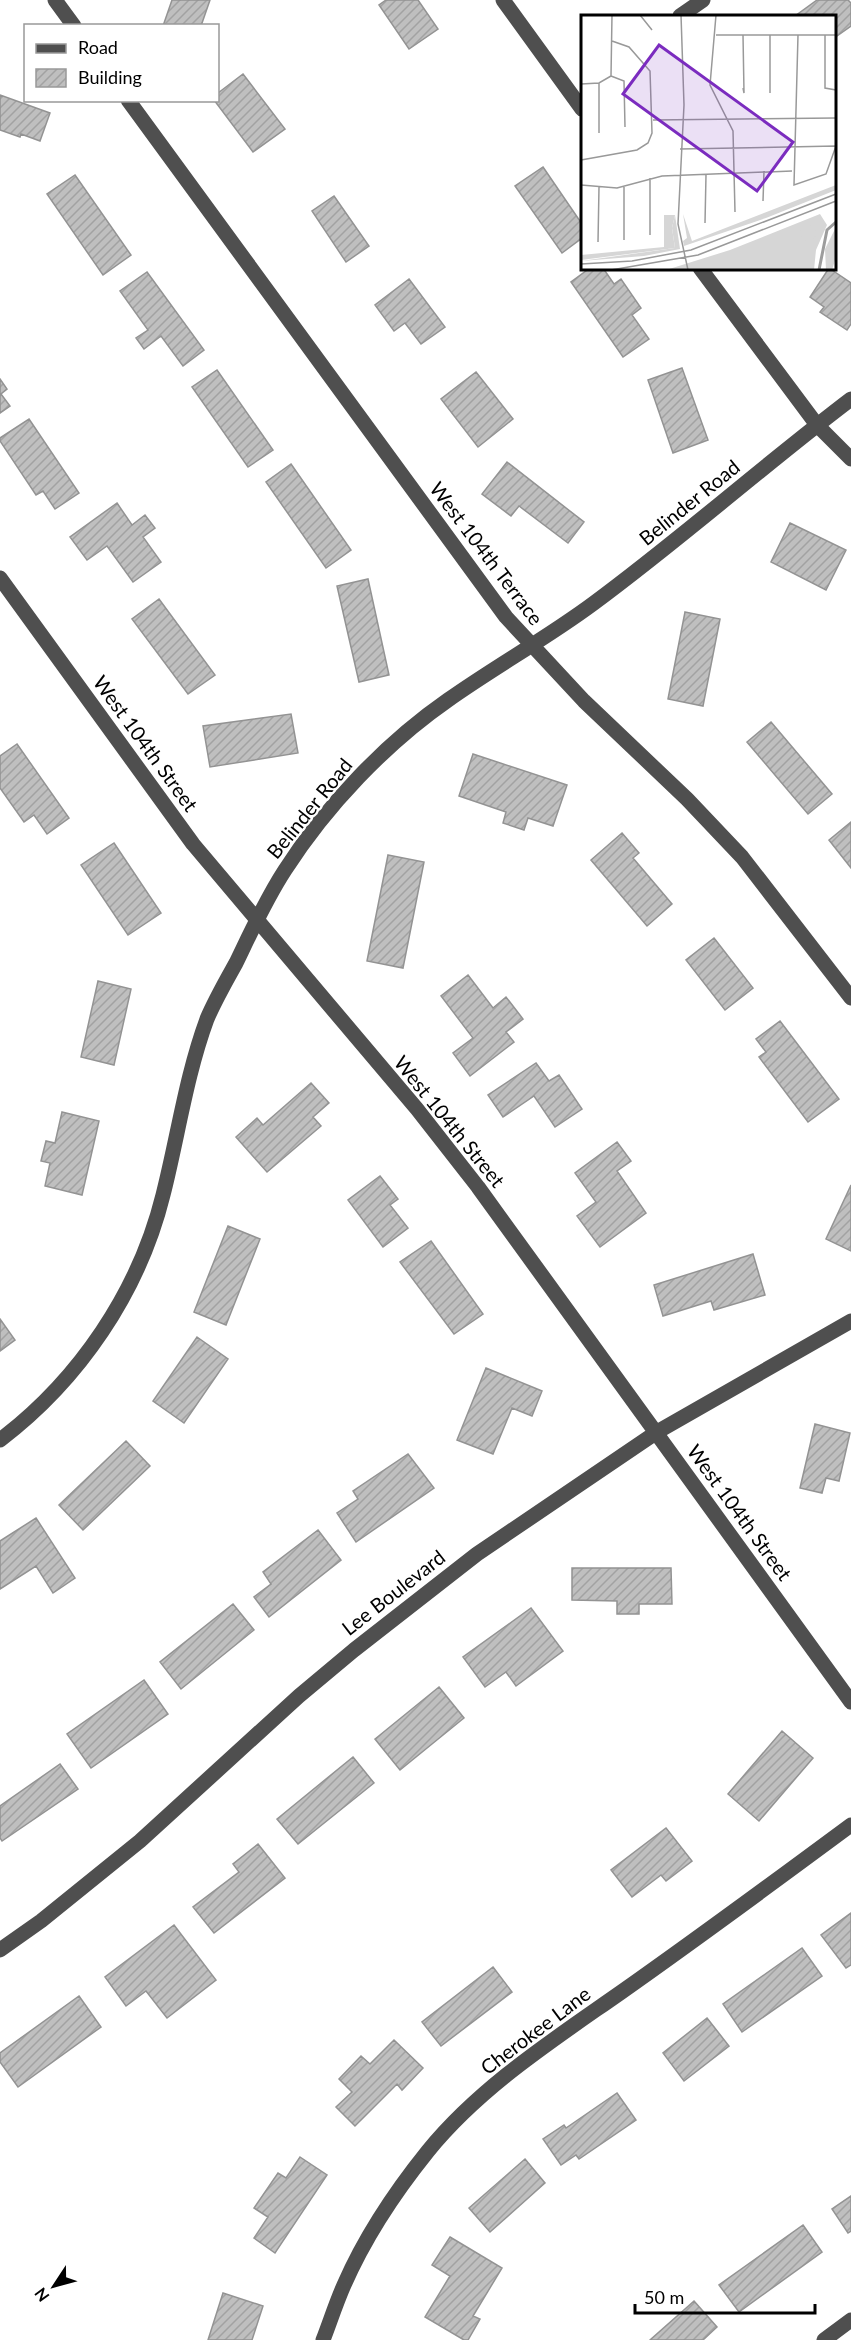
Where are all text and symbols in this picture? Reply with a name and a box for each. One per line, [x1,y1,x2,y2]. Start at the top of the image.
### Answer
inset map [581,15,836,270]
legend [24,24,219,102]
text: Road [78,36,118,58]
text: Building [78,66,142,88]
street label: Belinder Road [634,454,744,550]
street label: West 104th Terrace [425,477,549,629]
street label: West 104th Street [89,670,203,816]
street label: Belinder Road [261,753,357,863]
street label: West 104th Street [390,1050,510,1192]
street label: West 104th Street [683,1439,797,1585]
street label: Lee Boulevard [337,1544,449,1640]
street label: Cherokee Lane [475,1981,595,2079]
north arrow [24,2256,84,2316]
scale bar [635,2277,815,2315]
text: N [30,2285,53,2306]
text: 50 m [644,2286,684,2308]

